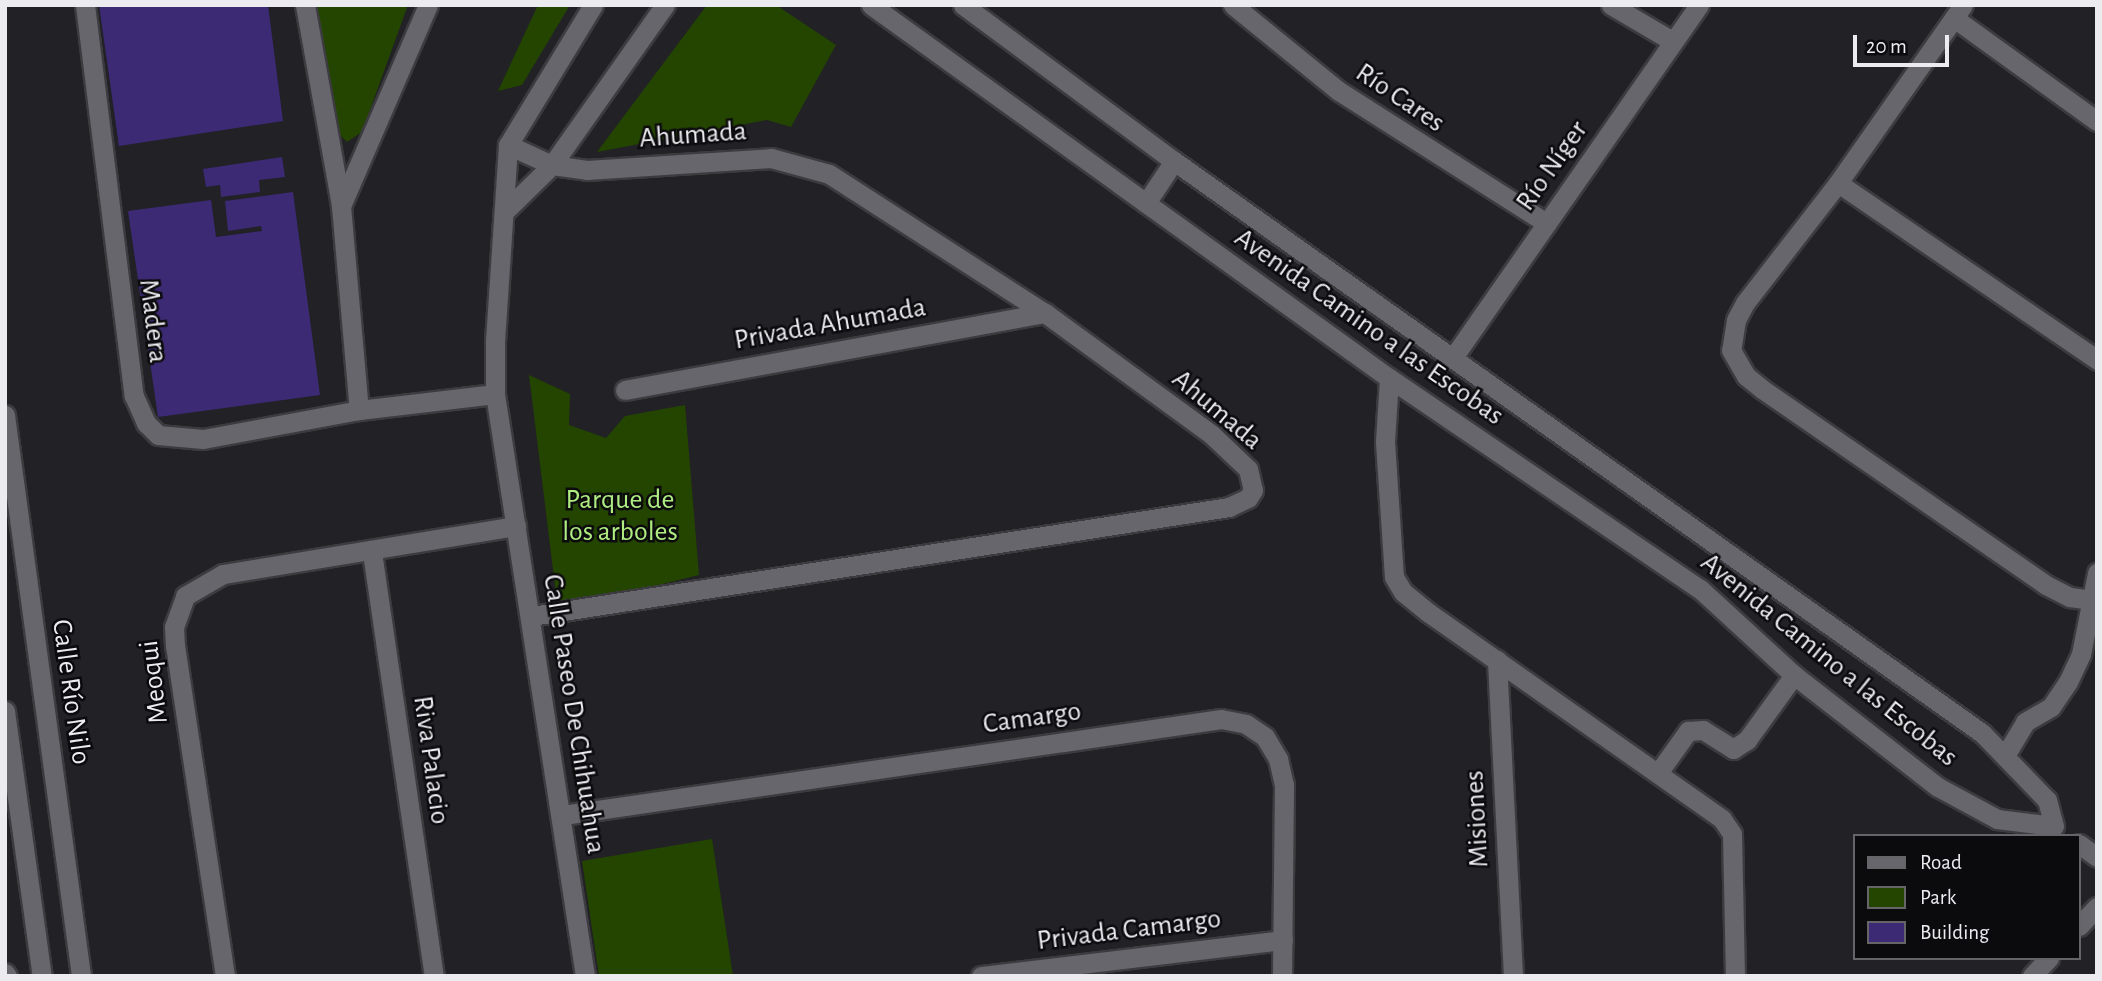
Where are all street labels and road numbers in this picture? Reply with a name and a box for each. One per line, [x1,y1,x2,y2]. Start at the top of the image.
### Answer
street label: Río Cares [1349,56,1451,140]
street label: Ahumada [638,114,748,156]
street label: Río Níger [1509,115,1595,217]
street label: Avenida Camino a las Escobas [1228,221,1510,433]
street label: Madera [131,277,175,365]
street label: Privada Ahumada [732,291,928,357]
street label: Ahumada [1165,363,1269,457]
street label: Avenida Camino a las Escobas [1694,546,1964,774]
street label: Calle Paseo De Chihuahua [535,572,613,856]
street label: Calle Río Nilo [44,617,98,767]
street label: Meoqui [132,639,176,725]
street label: Riva Palacio [405,694,457,826]
street label: Camargo [981,694,1083,742]
street label: Misiones [1458,770,1496,868]
street label: Privada Camargo [1035,902,1223,958]

